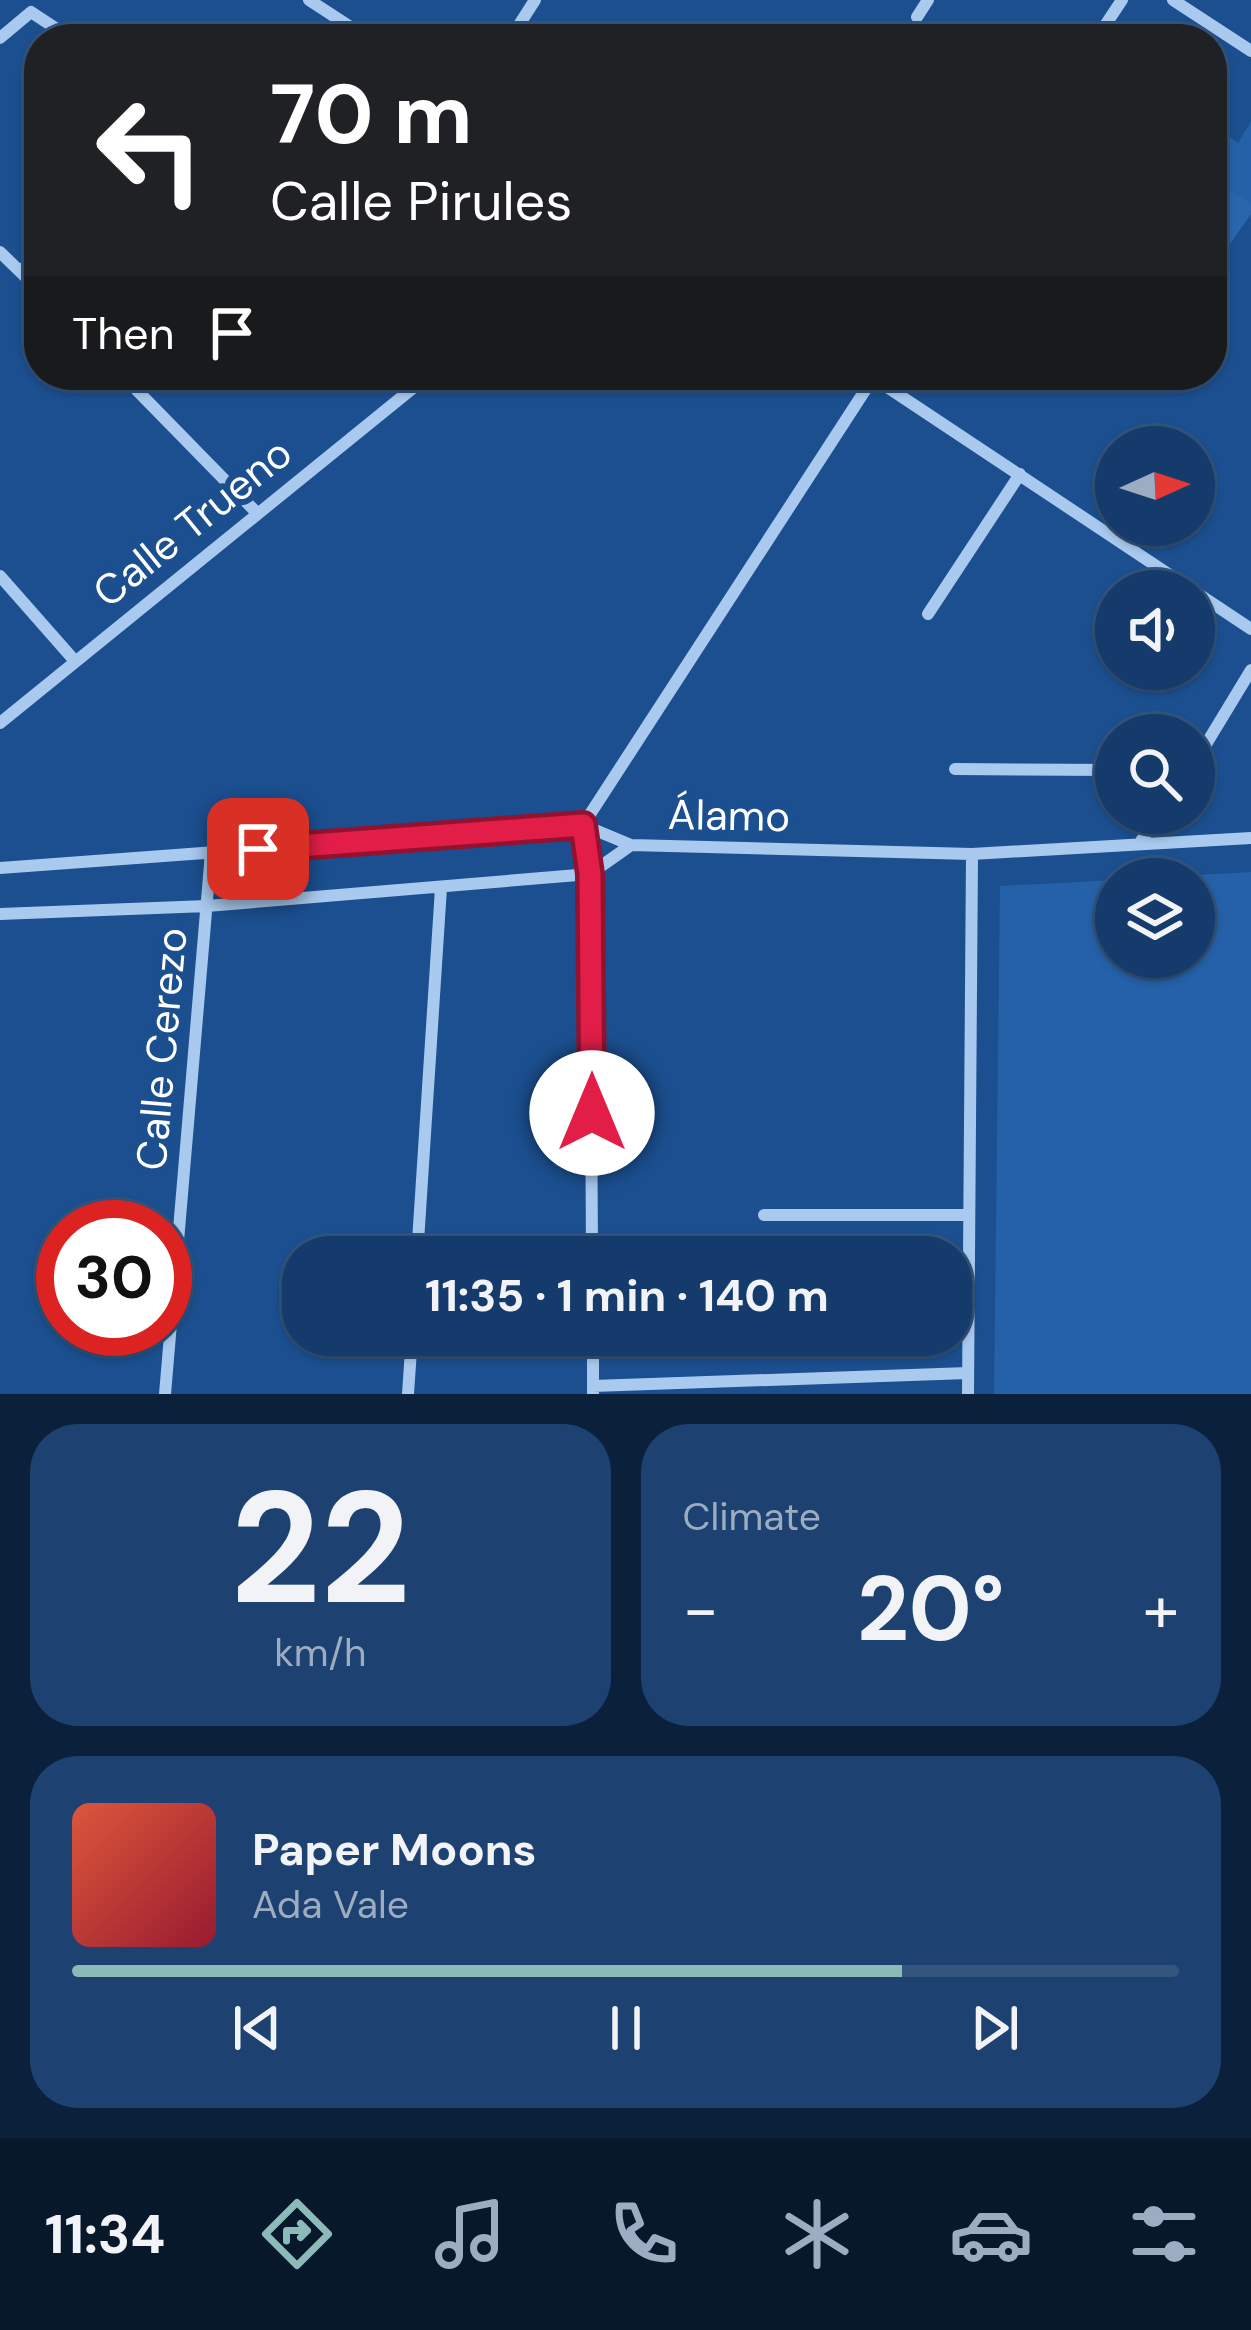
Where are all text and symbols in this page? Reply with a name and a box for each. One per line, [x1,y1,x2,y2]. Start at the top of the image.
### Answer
text: 70 m [270,60,473,169]
icon: left [72,72,228,228]
text: Calle Pirules [270,166,572,237]
icon: arrive [199,300,265,366]
text: Then [72,304,175,363]
street label: Calle Trueno [82,425,303,619]
north arrow [1095,426,1215,546]
map controls [1095,426,1215,978]
button: sound [1095,570,1215,690]
button: search [1095,714,1215,834]
street label: Álamo [667,787,791,844]
pin [207,798,309,900]
icon: arrive [225,816,291,882]
button: layers [1095,858,1215,978]
street label: Calle Cerezo [123,925,200,1173]
position arrow [529,1050,655,1176]
speed limit sign: 30 [36,1200,192,1356]
text: 11:35 · 1 min · 140 m [425,1266,829,1325]
text: 22 [230,1447,410,1650]
text: Climate [683,1491,821,1542]
text: 20° [857,1551,1005,1668]
text: − [683,1567,719,1652]
text: + [1143,1567,1179,1652]
text: km/h [274,1627,366,1678]
text: Paper Moons [252,1820,537,1879]
text: Ada Vale [252,1879,409,1930]
icon: previous [224,1995,290,2061]
icon: pause [593,1995,659,2061]
icon: next [962,1995,1028,2061]
icon: directions [255,2192,339,2276]
icon: music [428,2192,512,2276]
icon: phone [602,2192,686,2276]
icon: climate [775,2192,859,2276]
icon: car [949,2192,1033,2276]
icon: filters [1122,2192,1206,2276]
text: 11:34 [45,2199,165,2270]

